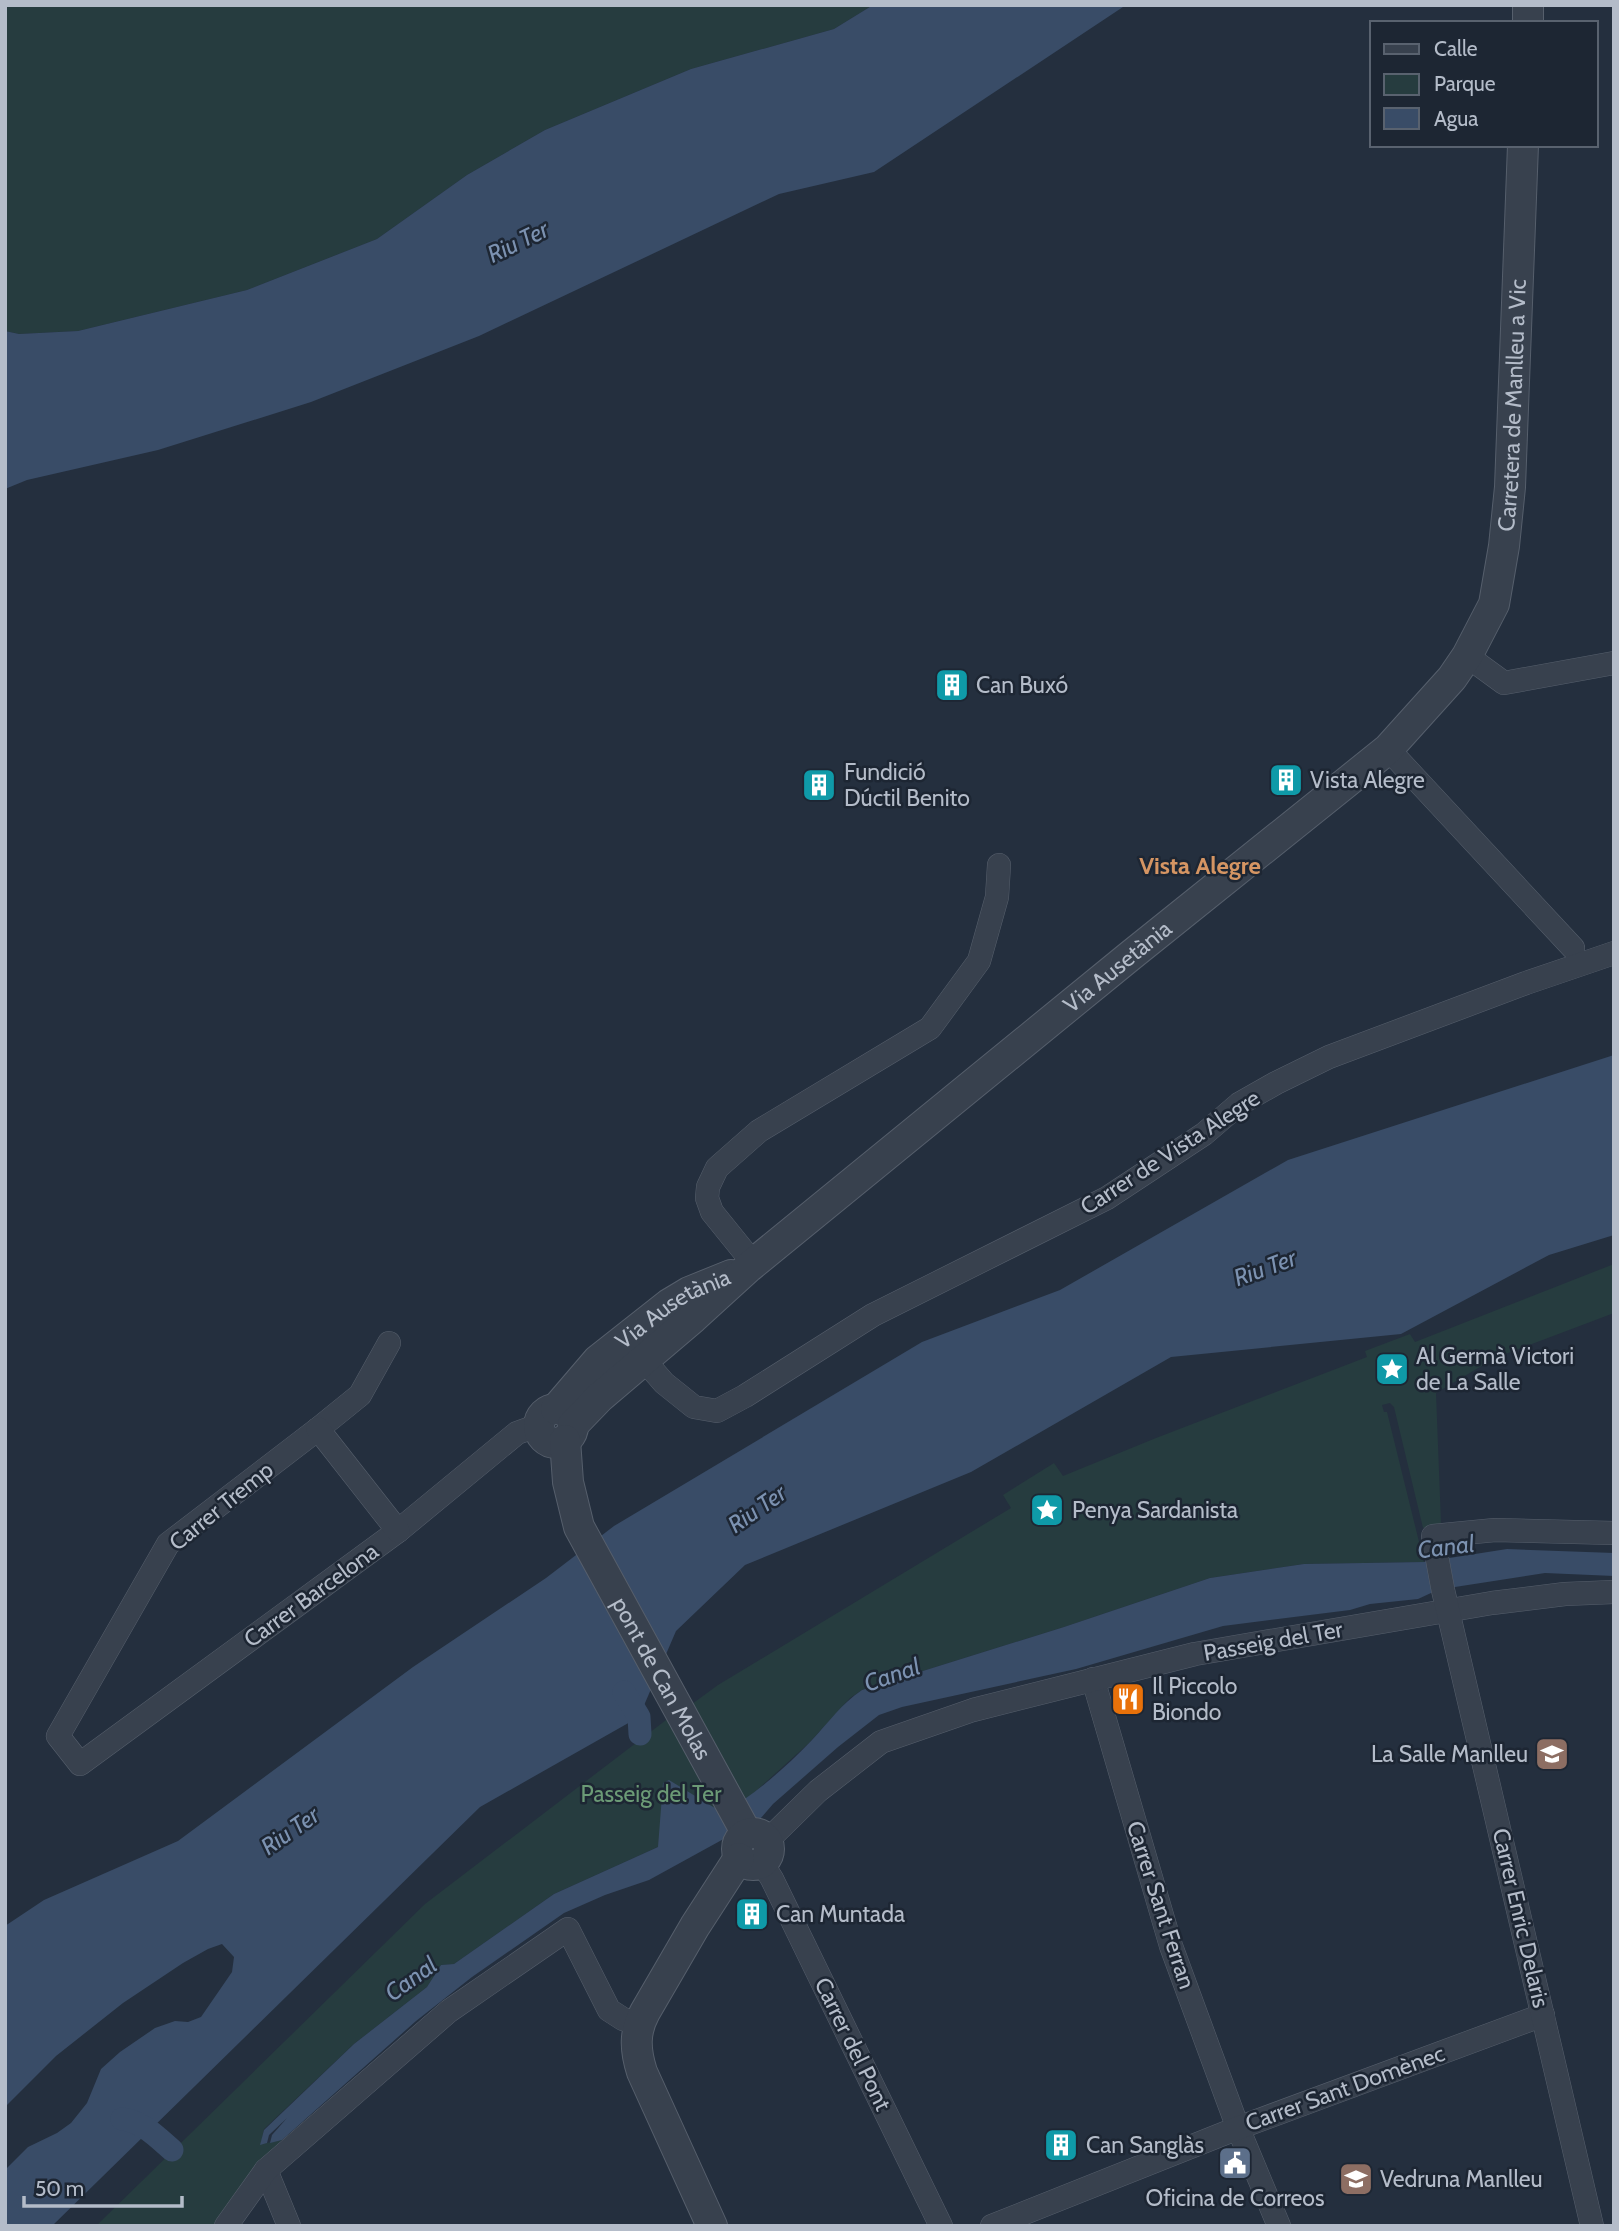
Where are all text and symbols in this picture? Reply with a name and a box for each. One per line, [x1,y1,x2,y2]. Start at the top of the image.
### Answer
legend [1370,21,1598,147]
text: Calle [1434,36,1478,61]
text: Parque [1434,71,1496,96]
text: Agua [1434,106,1478,131]
water label: Riu Ter [483,214,555,269]
street label: Carretera de Manlleu a Vic [1492,279,1532,533]
building icon: Can Buxó [933,666,971,704]
place label: Can Buxó [976,671,1068,699]
place label: Fundició Dúctil Benito [844,758,970,812]
building icon: Vista Alegre [1267,761,1305,799]
building icon: Fundició Dúctil Benito [800,766,838,804]
place label: Vista Alegre [1310,766,1425,794]
district label: Vista Alegre [1139,851,1261,880]
street label: Via Ausetània [1058,914,1177,1019]
street label: Carrer de Vista Alegre [1075,1083,1265,1220]
water label: Riu Ter [1230,1242,1302,1292]
street label: Via Ausetània [610,1263,734,1355]
place label: Al Germà Victori de La Salle [1416,1342,1574,1396]
place icon: Al Germà Victori de La Salle [1373,1350,1411,1388]
street label: Carrer Tremp [163,1455,279,1556]
water label: Riu Ter [722,1477,793,1539]
place icon: Penya Sardanista [1028,1491,1066,1529]
place label: Penya Sardanista [1072,1496,1238,1524]
water label: Canal [1416,1529,1477,1564]
street label: Carrer Barcelona [238,1537,384,1653]
street label: pont de Can Molas [606,1592,718,1765]
street label: Passeig del Ter [1201,1615,1345,1667]
water label: Canal [860,1651,924,1698]
place label: Il Piccolo Biondo [1152,1672,1237,1726]
restaurant icon: Il Piccolo Biondo [1109,1680,1147,1718]
school or university icon: La Salle Manlleu [1533,1735,1571,1773]
place label: La Salle Manlleu [1371,1740,1528,1768]
park label: Passeig del Ter [581,1780,722,1808]
water label: Riu Ter [255,1799,326,1861]
street label: Carrer Sant Ferran [1121,1818,1201,1992]
street label: Carrer Enric Delaris [1487,1826,1555,2010]
building icon: Can Muntada [733,1895,771,1933]
place label: Can Muntada [776,1900,905,1928]
water label: Canal [379,1950,443,2007]
street label: Carrer del Pont [809,1973,897,2115]
street label: Carrer Sant Domènec [1242,2039,1448,2137]
building icon: Can Sanglàs [1042,2126,1080,2164]
place label: Can Sanglàs [1086,2131,1204,2159]
public building icon: Oficina de Correos [1216,2144,1254,2182]
school or university icon: Vedruna Manlleu [1337,2160,1375,2198]
scale bar [24,2164,182,2208]
place label: Vedruna Manlleu [1380,2165,1543,2193]
text: 50 m [35,2176,84,2201]
place label: Oficina de Correos [1146,2184,1324,2212]

